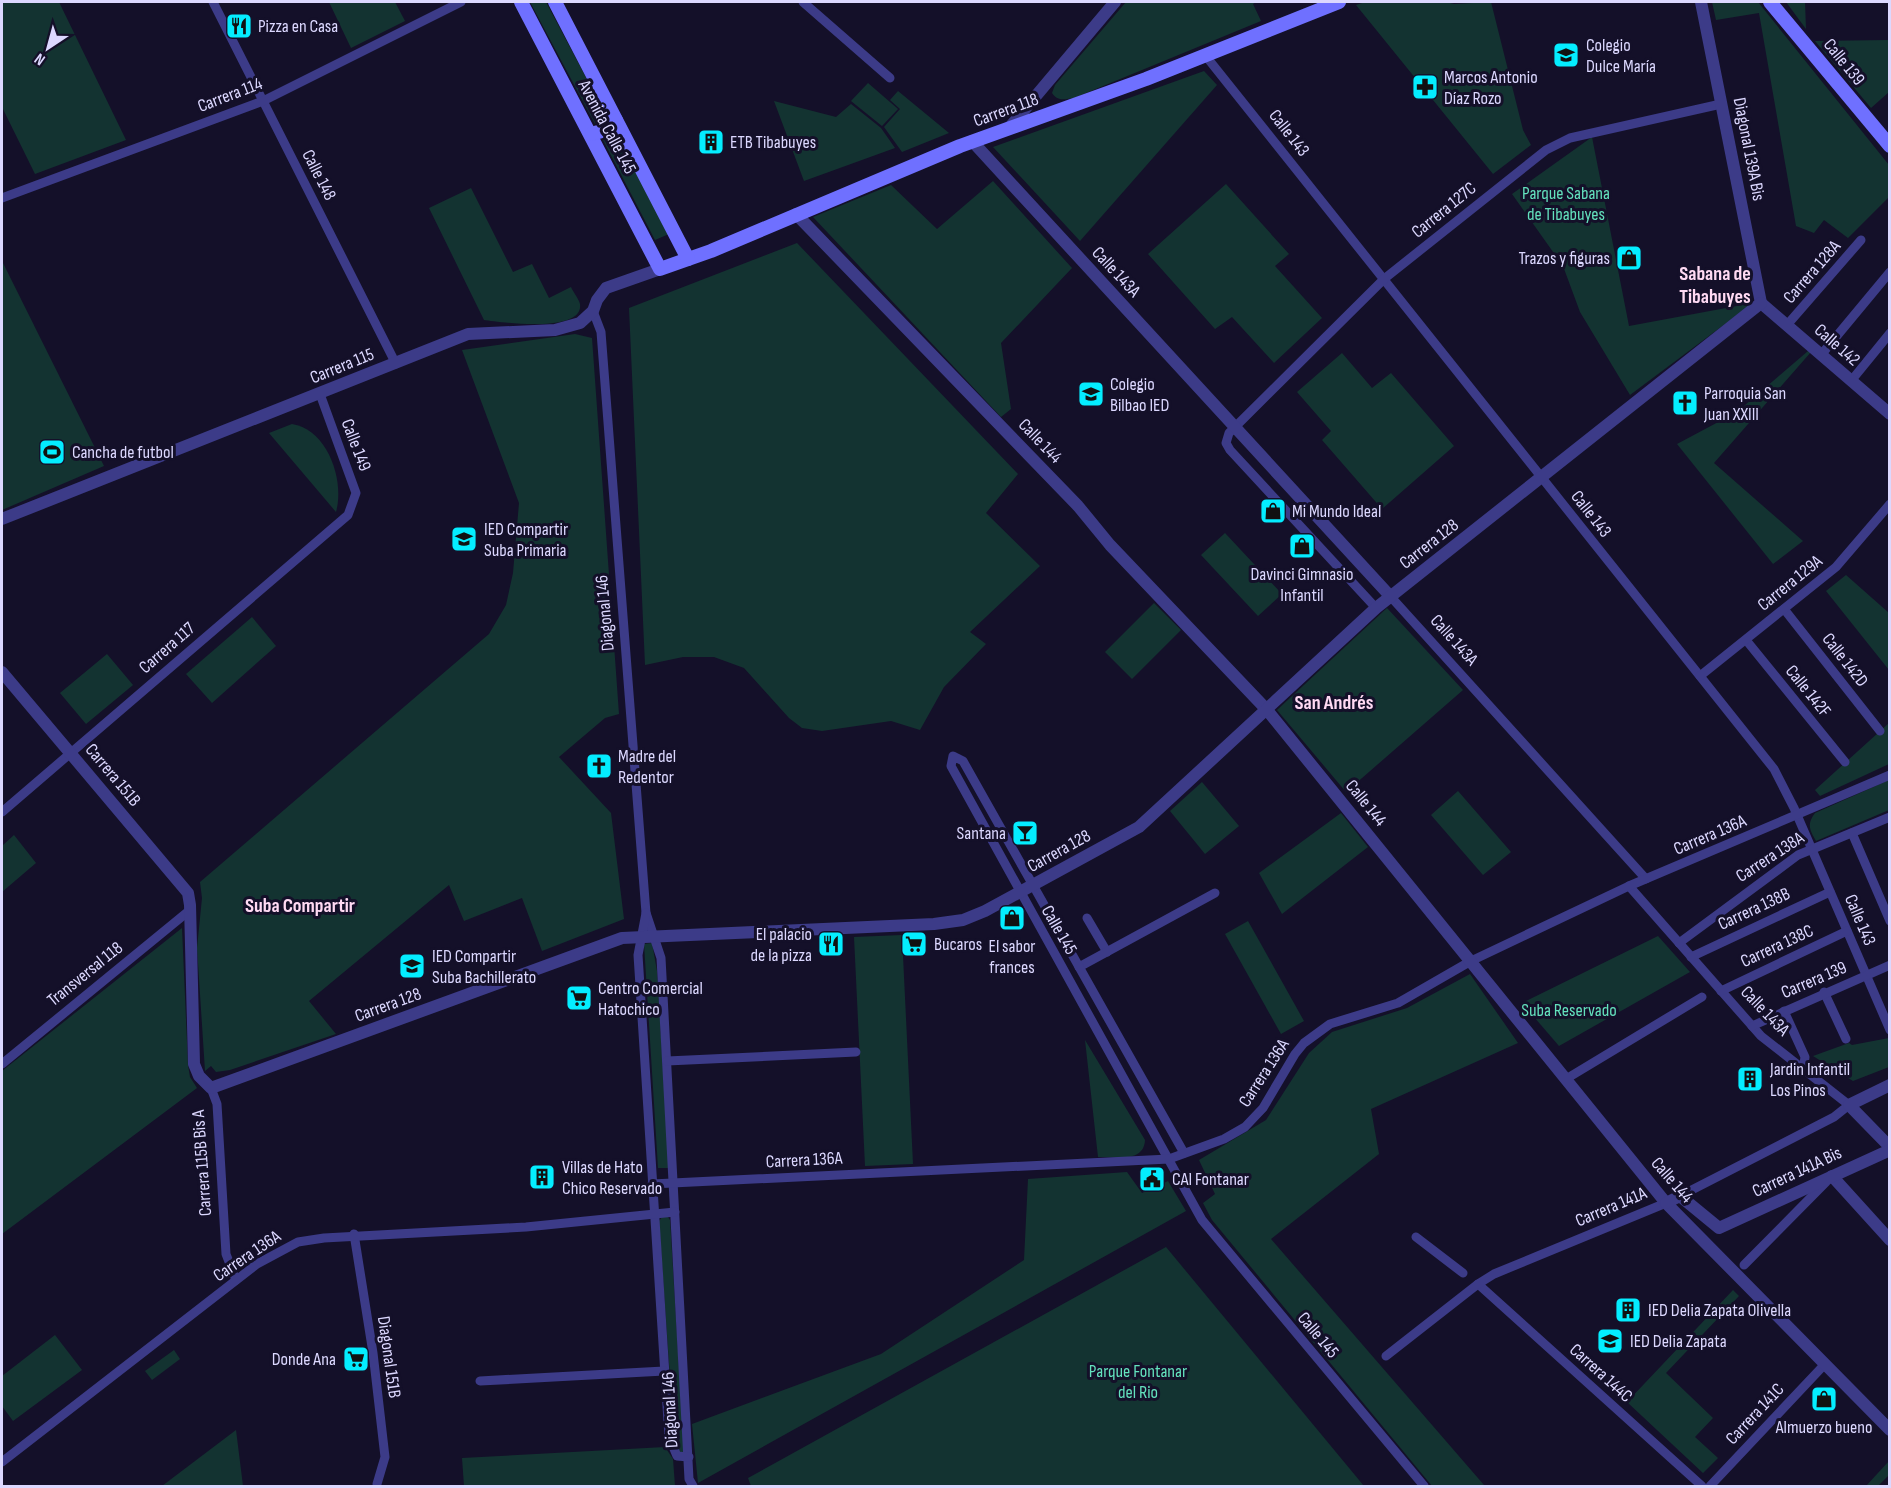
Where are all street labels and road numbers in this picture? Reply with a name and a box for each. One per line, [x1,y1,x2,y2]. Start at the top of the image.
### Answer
street label: Calle 139 [1819,34,1869,90]
street label: Carrera 114 [195,73,266,117]
street label: Avenida Calle 145 [573,76,640,177]
street label: Carrera 118 [971,89,1042,131]
street label: Diagonal 139A Bis [1729,96,1769,202]
street label: Calle 143 [1264,105,1314,161]
street label: Calle 148 [297,146,341,204]
street label: Carrera 127C [1407,178,1481,242]
street label: Carrera 128A [1779,236,1845,308]
street label: Calle 143A [1087,242,1145,302]
street label: Calle 142 [1810,320,1864,370]
street label: Carrera 115 [307,344,377,388]
street label: Calle 144 [1014,414,1066,468]
street label: Calle 149 [337,416,375,474]
street label: Calle 143 [1566,486,1616,542]
street label: Carrera 128 [1395,514,1463,574]
street label: Carrera 129A [1754,550,1827,615]
street label: Diagonal 146 [591,574,619,652]
street label: Calle 143A [1426,610,1483,670]
street label: Carrera 117 [135,618,200,678]
street label: Calle 142D [1818,629,1872,691]
street label: Calle 142F [1781,661,1835,721]
street label: Carrera 151B [81,739,145,811]
street label: Calle 144 [1341,776,1391,831]
street label: Carrera 136A [1671,810,1750,860]
street label: Carrera 128 [1024,825,1094,877]
street label: Carrera 138A [1732,827,1808,887]
street label: Carrera 138B [1715,883,1793,935]
street label: Calle 143 [1840,891,1880,949]
street label: Calle 145 [1037,902,1081,958]
street label: Carrera 138C [1737,920,1817,972]
street label: Transversal 118 [43,937,127,1011]
street label: Carrera 139 [1778,957,1850,1003]
street label: Calle 143A [1736,982,1794,1041]
street label: Carrera 128 [352,983,424,1027]
street label: Carrera 136A [1234,1035,1294,1111]
street label: Carrera 115B Bis A [188,1109,216,1217]
street label: Carrera 141A Bis [1749,1142,1845,1202]
street label: Carrera 136A [765,1147,843,1172]
street label: Calle 144 [1647,1153,1698,1207]
street label: Carrera 141A [1572,1182,1650,1231]
street label: Carrera 136A [209,1226,285,1286]
street label: Calle 145 [1293,1308,1343,1362]
street label: Diagonal 151B [373,1315,405,1399]
street label: Carrera 144C [1565,1339,1637,1407]
street label: Diagonal 146 [658,1371,682,1449]
street label: Carrera 141C [1721,1379,1789,1449]

